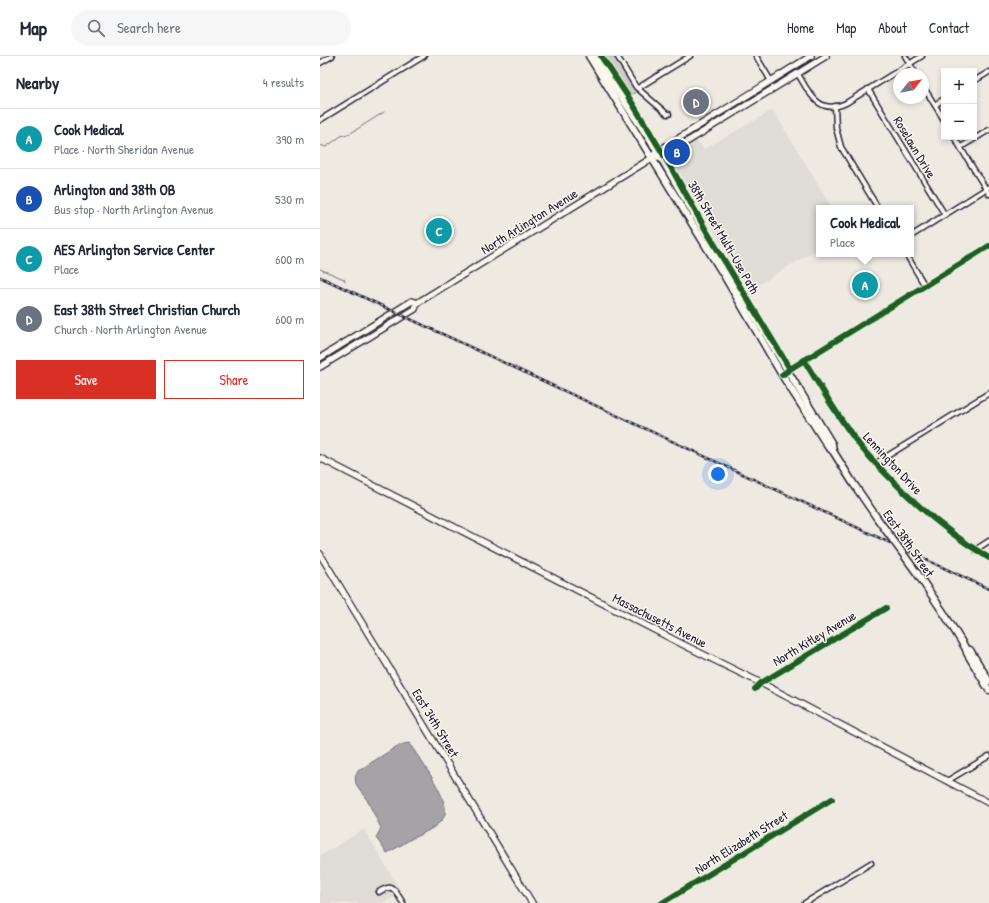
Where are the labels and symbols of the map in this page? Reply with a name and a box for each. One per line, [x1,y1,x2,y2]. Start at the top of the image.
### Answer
north arrow [893,68,929,104]
pin: D [683,87,709,117]
street label: Roselawn Drive [889,113,941,181]
pin: B [664,137,690,167]
street label: 38th Street Multi-Use Path [684,177,764,298]
street label: North Arlington Avenue [477,184,581,258]
pin: C [426,216,452,246]
pin: A [852,270,878,300]
street label: Lennington Drive [859,428,927,498]
your location [708,464,728,484]
street label: East 38th Street [879,506,939,581]
street label: Massachusetts Avenue [610,588,710,652]
street label: North Kitley Avenue [769,606,859,670]
street label: East 34th Street [408,685,464,761]
street label: North Elizabeth Street [691,806,791,878]

